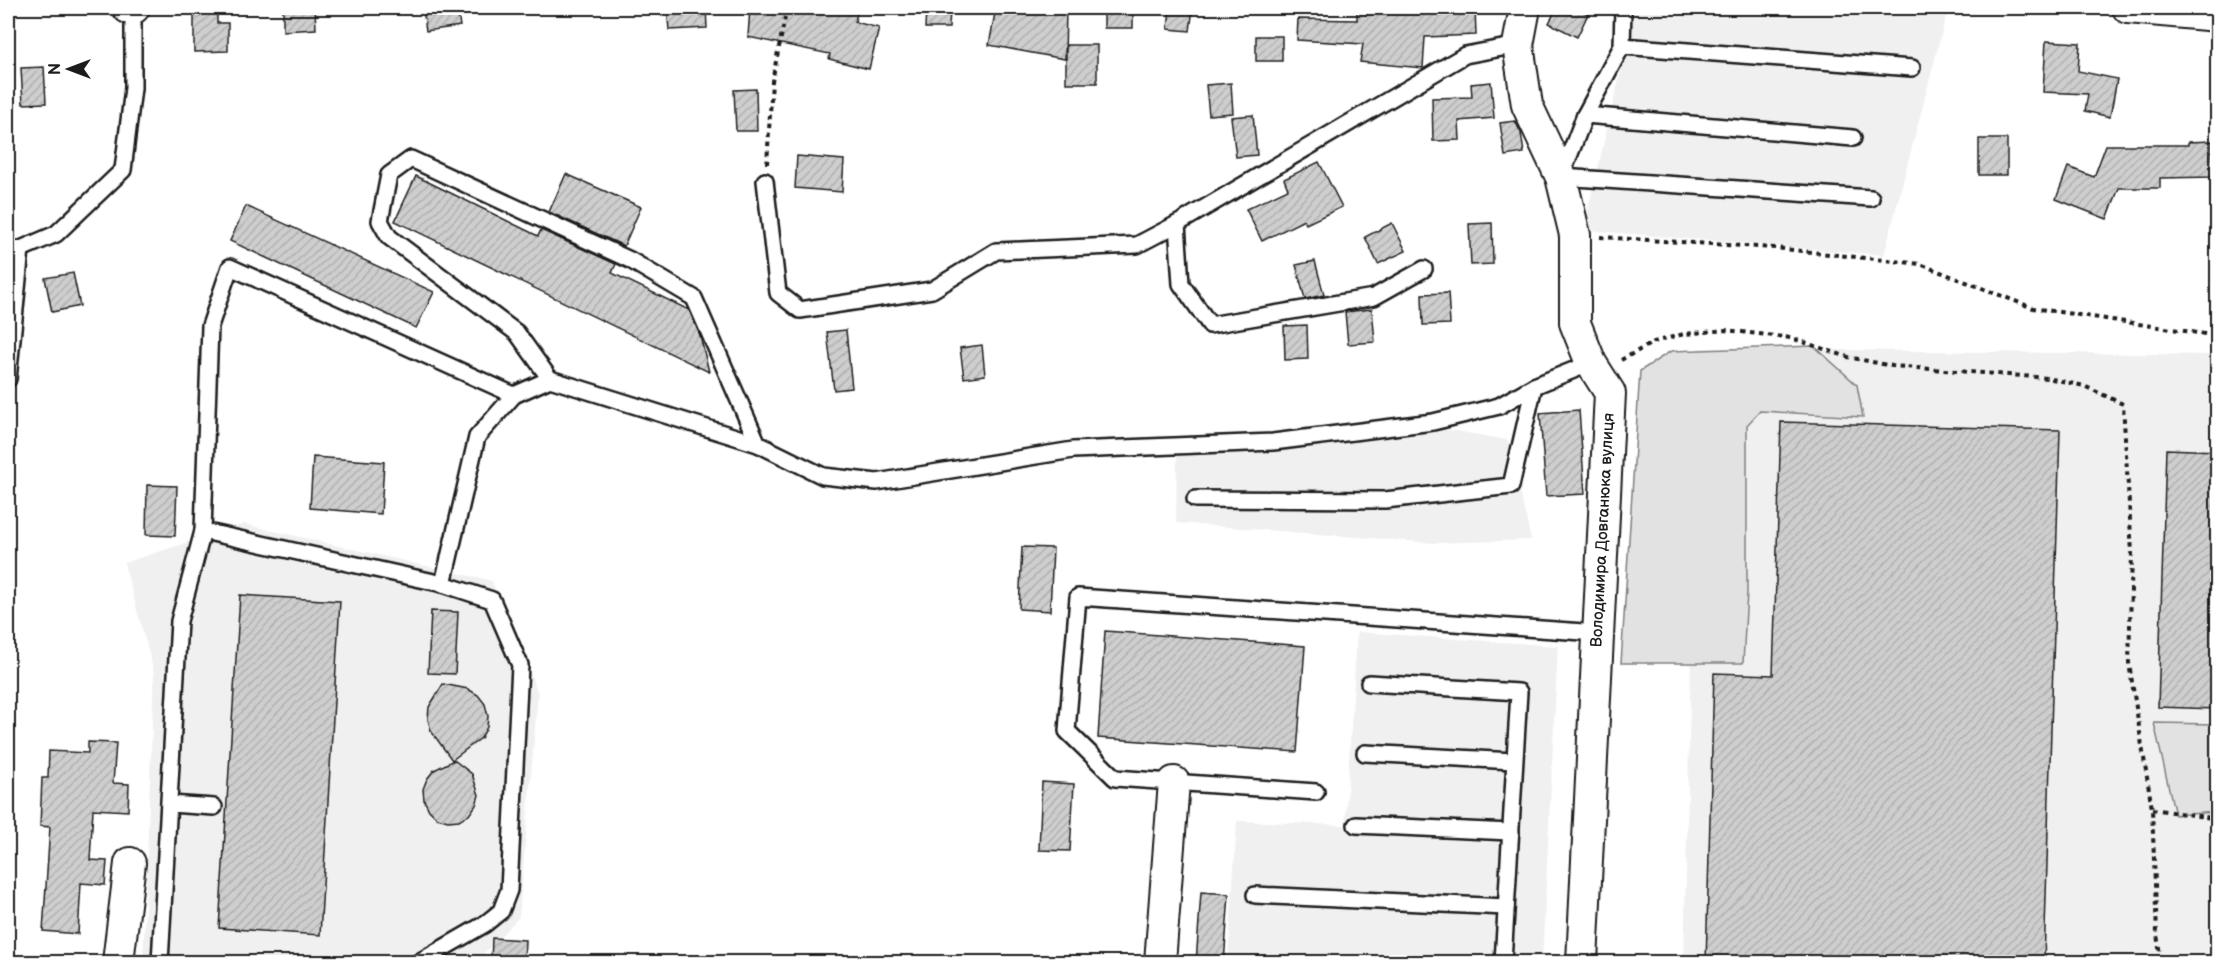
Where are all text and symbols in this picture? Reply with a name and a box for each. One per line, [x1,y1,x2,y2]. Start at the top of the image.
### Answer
north arrow [39,39,99,99]
text: N [46,63,65,75]
street label: Володимира Довганюка вулиця [1587,412,1619,648]

